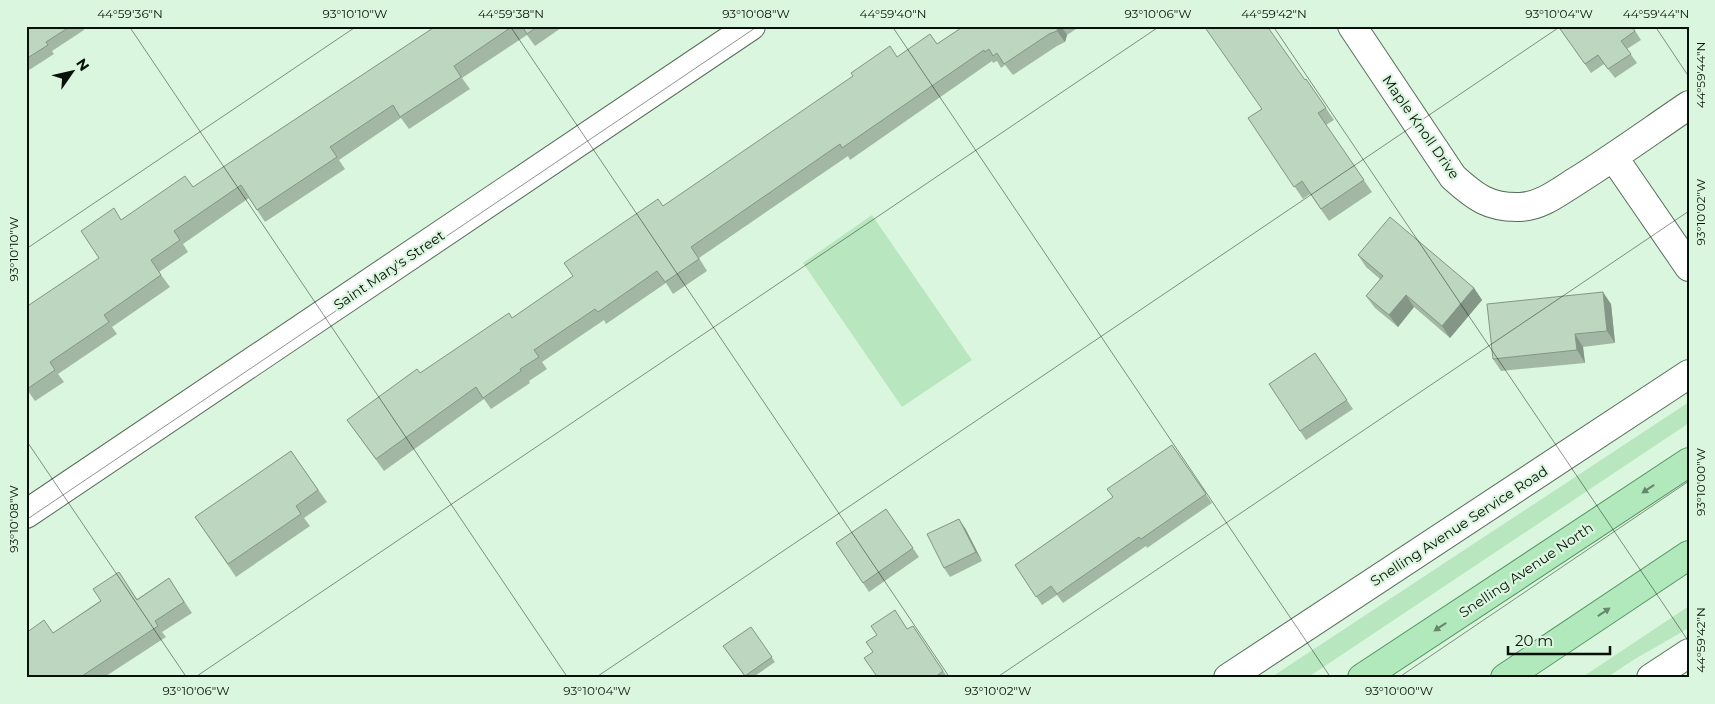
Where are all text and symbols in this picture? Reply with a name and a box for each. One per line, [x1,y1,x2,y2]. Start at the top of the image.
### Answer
text: 44°59'36"N [97,6,163,21]
text: 93°10'10"W [323,6,387,21]
text: 44°59'38"N [478,6,544,21]
text: 93°10'08"W [722,6,790,21]
text: 44°59'40"N [860,6,926,21]
text: 93°10'06"W [1124,6,1192,21]
text: 44°59'42"N [1241,6,1307,21]
text: 93°10'04"W [1525,6,1593,21]
text: 44°59'44"N [1623,6,1689,21]
text: 44°59'44"N [1693,42,1708,108]
north arrow [48,48,98,98]
text: N [72,55,93,74]
street label: Maple Knoll Drive [1378,71,1464,183]
text: 93°10'02"W [1693,179,1708,245]
text: 93°10'10"W [6,217,21,281]
street label: Saint Mary's Street [330,226,448,314]
text: 93°10'00"W [1693,448,1708,516]
street label: Snelling Avenue Service Road [1367,462,1551,590]
one-way arrow [1641,484,1655,493]
text: 93°10'08"W [6,485,21,553]
street label: Snelling Avenue North [1455,518,1597,622]
one-way arrow [1597,607,1611,617]
text: 44°59'42"N [1693,607,1708,673]
one-way arrow [1433,622,1446,631]
scale bar [1508,624,1610,656]
text: 20 m [1515,631,1553,650]
text: 93°10'06"W [162,683,230,698]
text: 93°10'04"W [563,683,631,698]
text: 93°10'02"W [965,683,1031,698]
text: 93°10'00"W [1365,683,1433,698]

